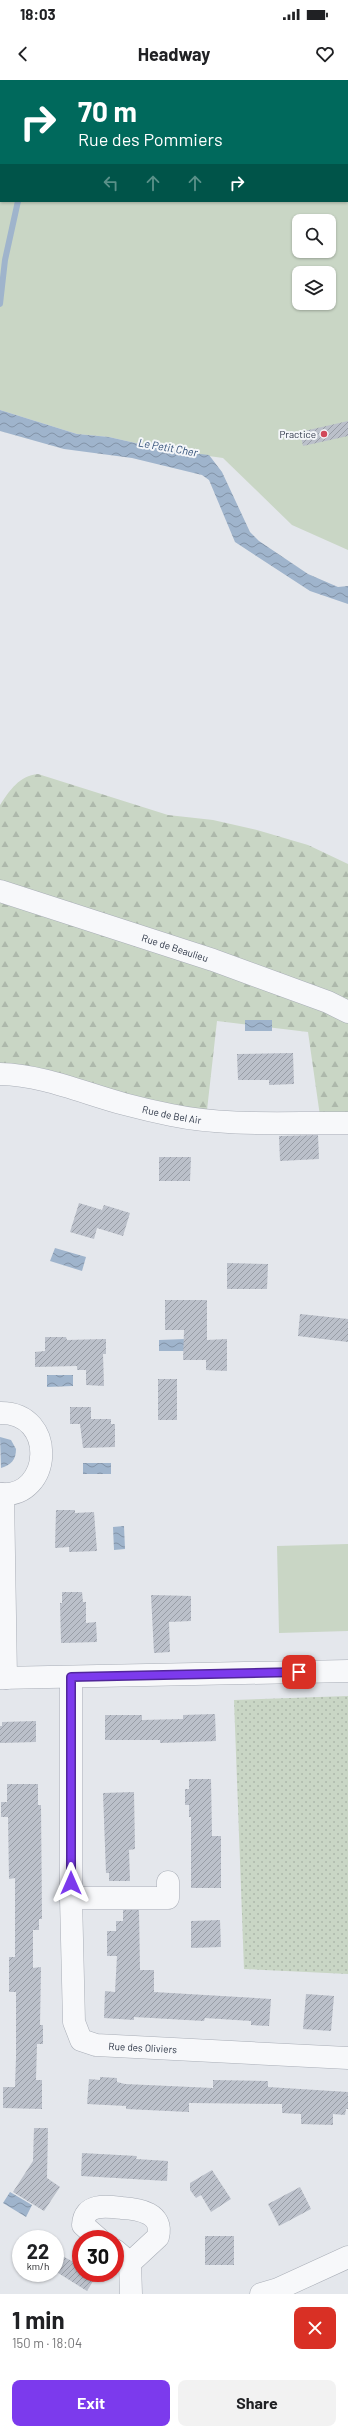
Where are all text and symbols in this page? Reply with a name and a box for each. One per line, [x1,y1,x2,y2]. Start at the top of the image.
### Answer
text: 18:03 [20,5,56,23]
icon: back [12,43,34,65]
text: Headway [138,43,210,65]
icon: heart [314,43,336,65]
text: 70 m [78,94,137,128]
icon: right [12,96,64,148]
text: Rue des Pommiers [78,128,223,150]
icon: left [100,172,122,194]
icon: ahead [142,172,164,194]
icon: ahead [184,172,206,194]
icon: right [226,172,248,194]
map controls [292,214,336,310]
button: search [292,214,336,258]
button: layers [292,266,336,310]
place label: Practice [279,428,316,440]
marker: Practice [319,429,329,439]
water label: Le Petit Cher [137,435,200,459]
street label: Rue de Beaulieu [140,931,210,964]
street label: Rue de Bel Air [141,1103,202,1126]
pin [282,1655,316,1689]
icon: arrive [288,1661,310,1683]
position arrow [50,1862,92,1904]
street label: Rue des Oliviers [108,2040,178,2055]
speed limit sign: 30 [72,2230,124,2282]
text: 22 [27,2239,49,2263]
text: km/h [27,2260,49,2272]
text: 1 min [12,2305,65,2334]
button: close [294,2307,336,2349]
text: 150 m · 18:04 [12,2335,82,2351]
button: Exit [12,2380,170,2426]
button: Share [178,2380,336,2426]

